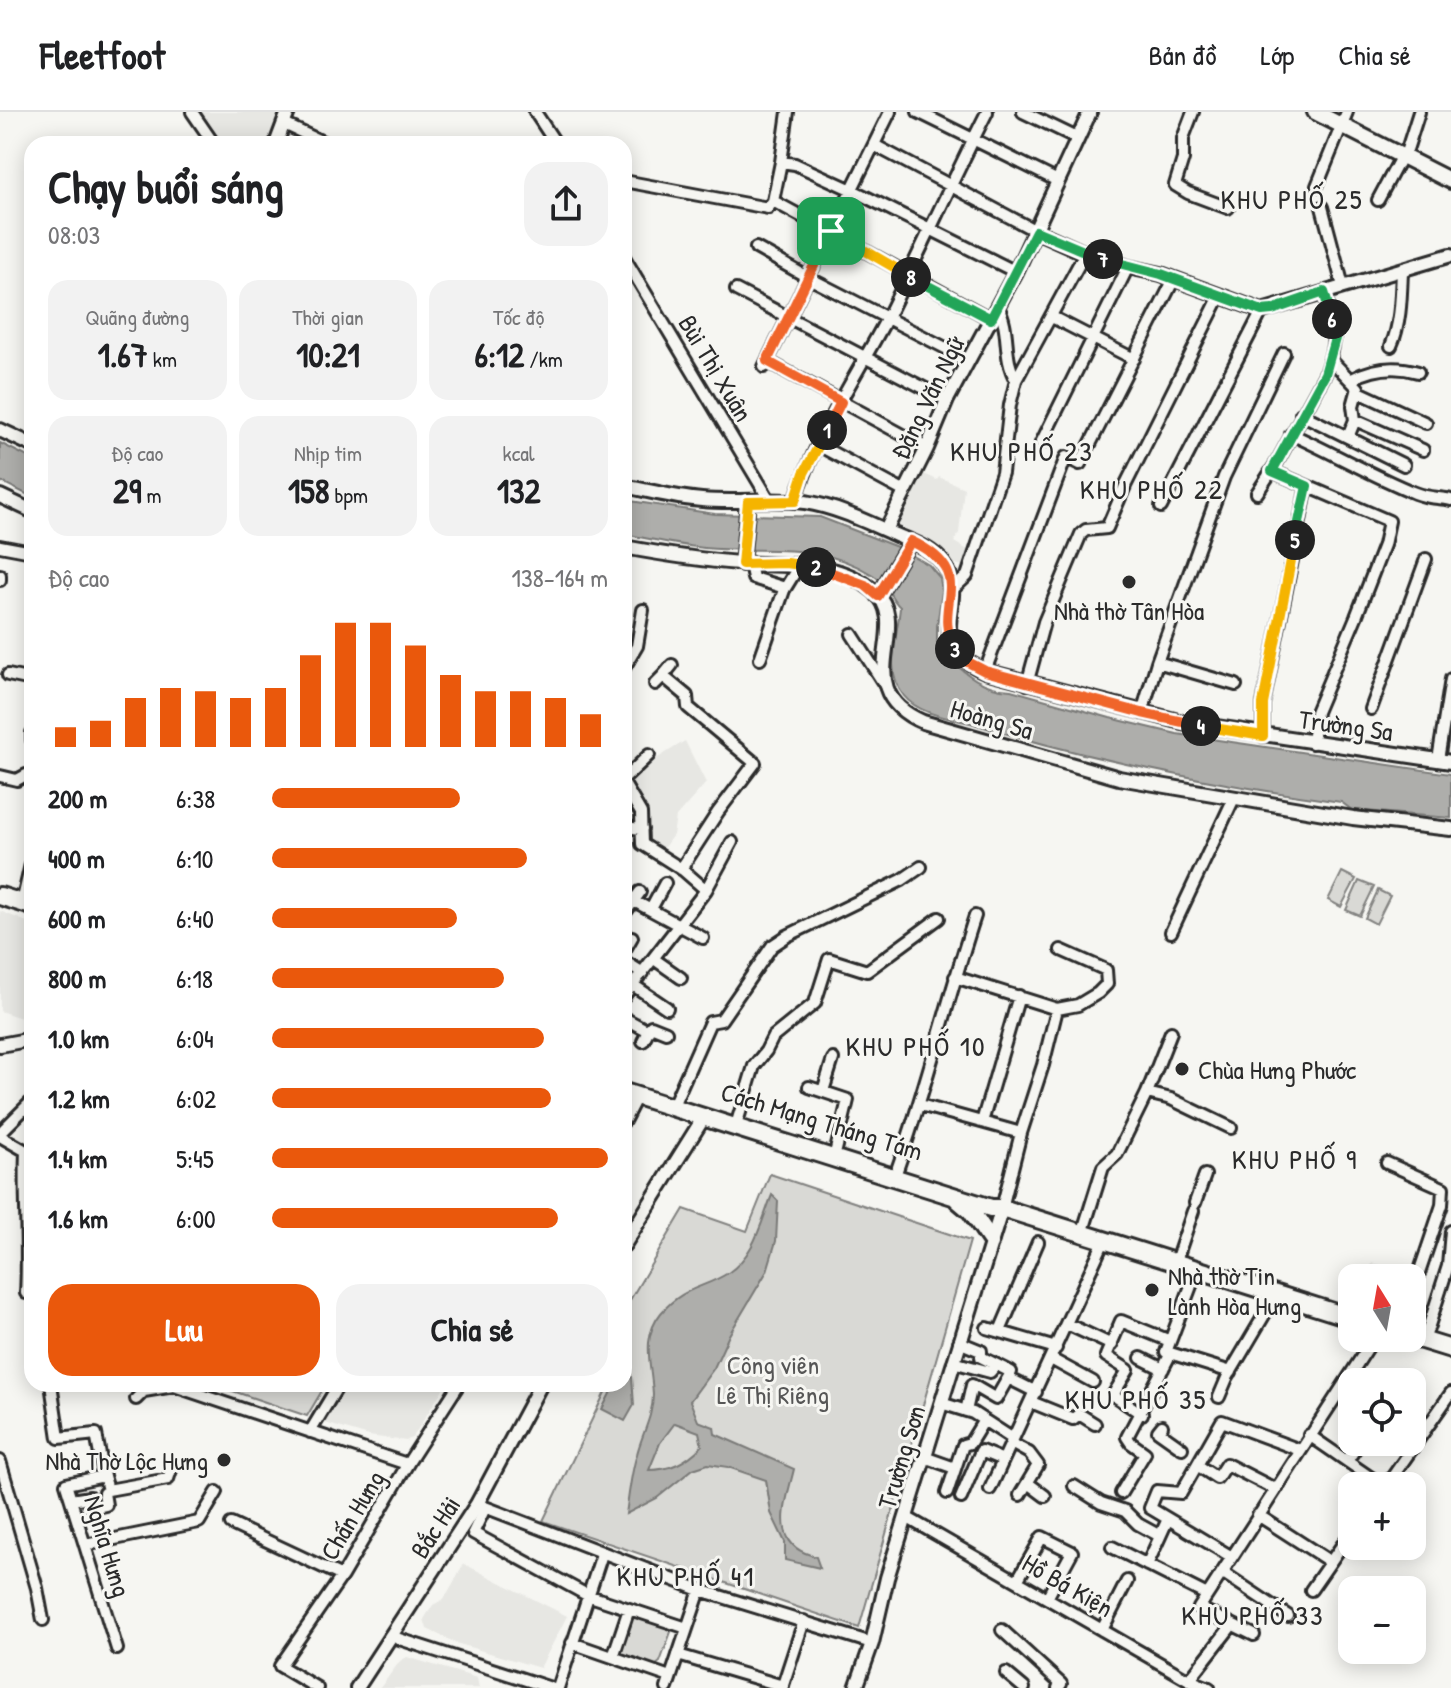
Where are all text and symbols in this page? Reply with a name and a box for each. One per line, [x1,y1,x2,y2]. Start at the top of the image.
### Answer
text: Fleetfoot [40,29,165,81]
text: Bản đồ [1148,36,1217,74]
text: Lớp [1261,36,1294,74]
text: Chia sẻ [1338,36,1411,74]
text: Chạy buổi sáng [48,157,284,217]
button: share [524,162,608,246]
district label: KHU PHỐ 25 [1220,180,1364,218]
pin [797,197,865,265]
icon: arrive [809,209,853,253]
text: 08:03 [48,217,100,252]
pin: 7 [1083,239,1123,279]
text: 7 [1098,244,1108,274]
pin: 8 [891,257,931,297]
text: 8 [906,262,916,292]
pin: 6 [1312,299,1352,339]
text: Quãng đường [85,302,189,332]
text: Thời gian [292,302,364,332]
text: Tốc độ [493,302,544,332]
text: 6 [1328,304,1336,334]
street label: Bùi Thị Xuân [671,308,761,428]
street label: Đặng Văn Ngữ [882,329,973,465]
text: 1.67 [98,332,148,378]
text: 10:21 [296,332,360,378]
text: 6:12 [475,332,524,378]
text: km [148,344,177,374]
text: /km [524,344,563,374]
pin: 1 [807,410,847,450]
text: 1 [823,415,831,445]
district label: KHU PHỐ 23 [950,432,1094,470]
text: Độ cao [111,438,163,468]
text: Nhịp tim [294,438,362,468]
text: kcal [503,438,535,468]
text: 29 [113,468,142,514]
text: 158 [288,468,329,514]
text: 132 [497,468,540,514]
district label: KHU PHỐ 22 [1080,470,1224,508]
text: m [142,480,162,510]
text: bpm [329,480,368,510]
pin: 5 [1275,520,1315,560]
text: 5 [1290,525,1300,555]
pin: 2 [796,547,836,587]
text: 2 [811,552,821,582]
text: Độ cao [48,560,110,595]
text: 138–164 m [512,560,608,595]
marker: Nhà thờ Tân Hòa [1120,573,1138,591]
place label: Nhà thờ Tân Hòa [1054,593,1204,628]
pin: 3 [935,629,975,669]
text: 3 [950,634,960,664]
street label: Hoàng Sa [947,691,1037,747]
street label: Trường Sa [1297,701,1395,749]
pin: 4 [1181,706,1221,746]
text: 4 [1197,711,1205,741]
text: 200 m [48,781,107,816]
text: 6:38 [176,781,215,816]
text: 400 m [48,841,105,876]
text: 6:10 [176,841,214,876]
text: 600 m [48,901,105,936]
text: 6:40 [176,901,214,936]
text: 800 m [48,961,106,996]
text: 6:18 [176,961,213,996]
text: 1.0 km [48,1021,109,1056]
text: 6:04 [176,1021,214,1056]
district label: KHU PHỐ 10 [846,1027,986,1065]
place label: Chùa Hưng Phước [1198,1052,1356,1087]
marker: Chùa Hưng Phước [1173,1060,1191,1078]
street label: Cách Mạng Tháng Tám [717,1074,927,1168]
text: 1.2 km [48,1081,110,1116]
text: 6:02 [176,1081,216,1116]
district label: KHU PHỐ 9 [1232,1140,1358,1178]
text: 1.4 km [48,1141,107,1176]
text: 5:45 [176,1141,214,1176]
text: 1.6 km [48,1201,108,1236]
text: 6:00 [176,1201,216,1236]
place label: Nhà thờ Tin Lành Hòa Hưng [1168,1258,1301,1323]
north arrow [1338,1264,1426,1352]
map controls [1338,1264,1426,1664]
marker: Nhà thờ Tin Lành Hòa Hưng [1143,1281,1161,1299]
button: Lưu [48,1284,320,1376]
button: Chia sẻ [336,1284,608,1376]
park label: Công viên Lê Thị Riêng [717,1347,829,1412]
button: locate [1338,1368,1426,1456]
district label: KHU PHỐ 35 [1065,1380,1207,1418]
street label: Trường Sơn [869,1401,933,1513]
place label: Nhà Thờ Lộc Hưng [45,1443,208,1478]
marker: Nhà Thờ Lộc Hưng [215,1451,233,1469]
street label: Chấn Hưng [312,1464,392,1566]
button: + [1338,1472,1426,1560]
street label: Bắc Hải [402,1489,468,1565]
street label: Nghĩa Hưng [76,1491,140,1601]
street label: Hồ Bá Kiện [1016,1545,1120,1625]
district label: KHU PHỐ 41 [617,1557,755,1595]
button: − [1338,1576,1426,1664]
district label: KHU PHỐ 33 [1181,1596,1325,1634]

